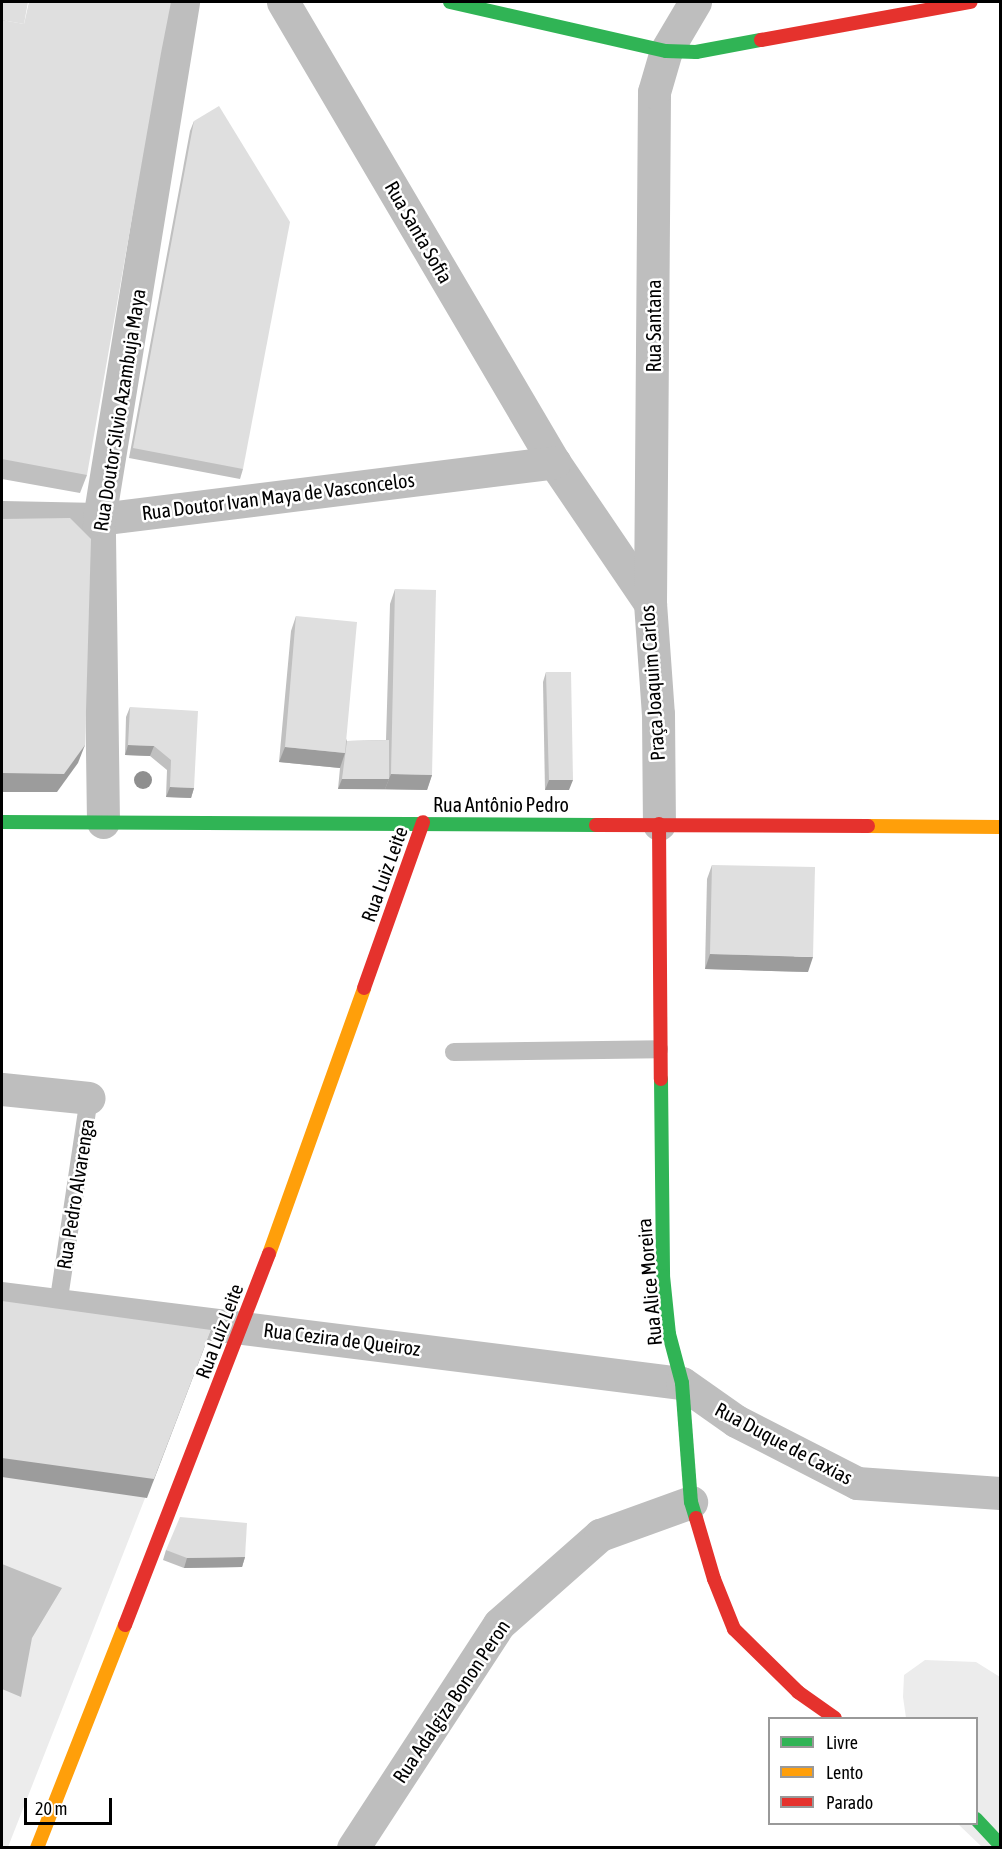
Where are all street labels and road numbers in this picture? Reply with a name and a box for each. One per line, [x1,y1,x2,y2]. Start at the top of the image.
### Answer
street label: Rua Santa Sofia [380,177,458,287]
street label: Rua Santana [641,279,665,373]
street label: Rua Doutor Silvio Azambuja Maya [88,287,150,533]
street label: Rua Doutor Ivan Maya de Vasconcelos [140,467,416,525]
street label: Praça Joaquim Carlos [635,604,669,762]
street label: Rua Antônio Pedro [433,792,569,816]
street label: Rua Luiz Leite [356,823,412,925]
street label: Rua Pedro Alvarenga [51,1117,99,1271]
street label: Rua Alice Moreira [631,1217,667,1347]
street label: Rua Luiz Leite [190,1280,248,1382]
street label: Rua Cezira de Queiroz [262,1317,422,1361]
street label: Rua Duque de Caxias [711,1397,857,1489]
street label: Rua Adalgiza Bonon Peron [387,1615,515,1787]

